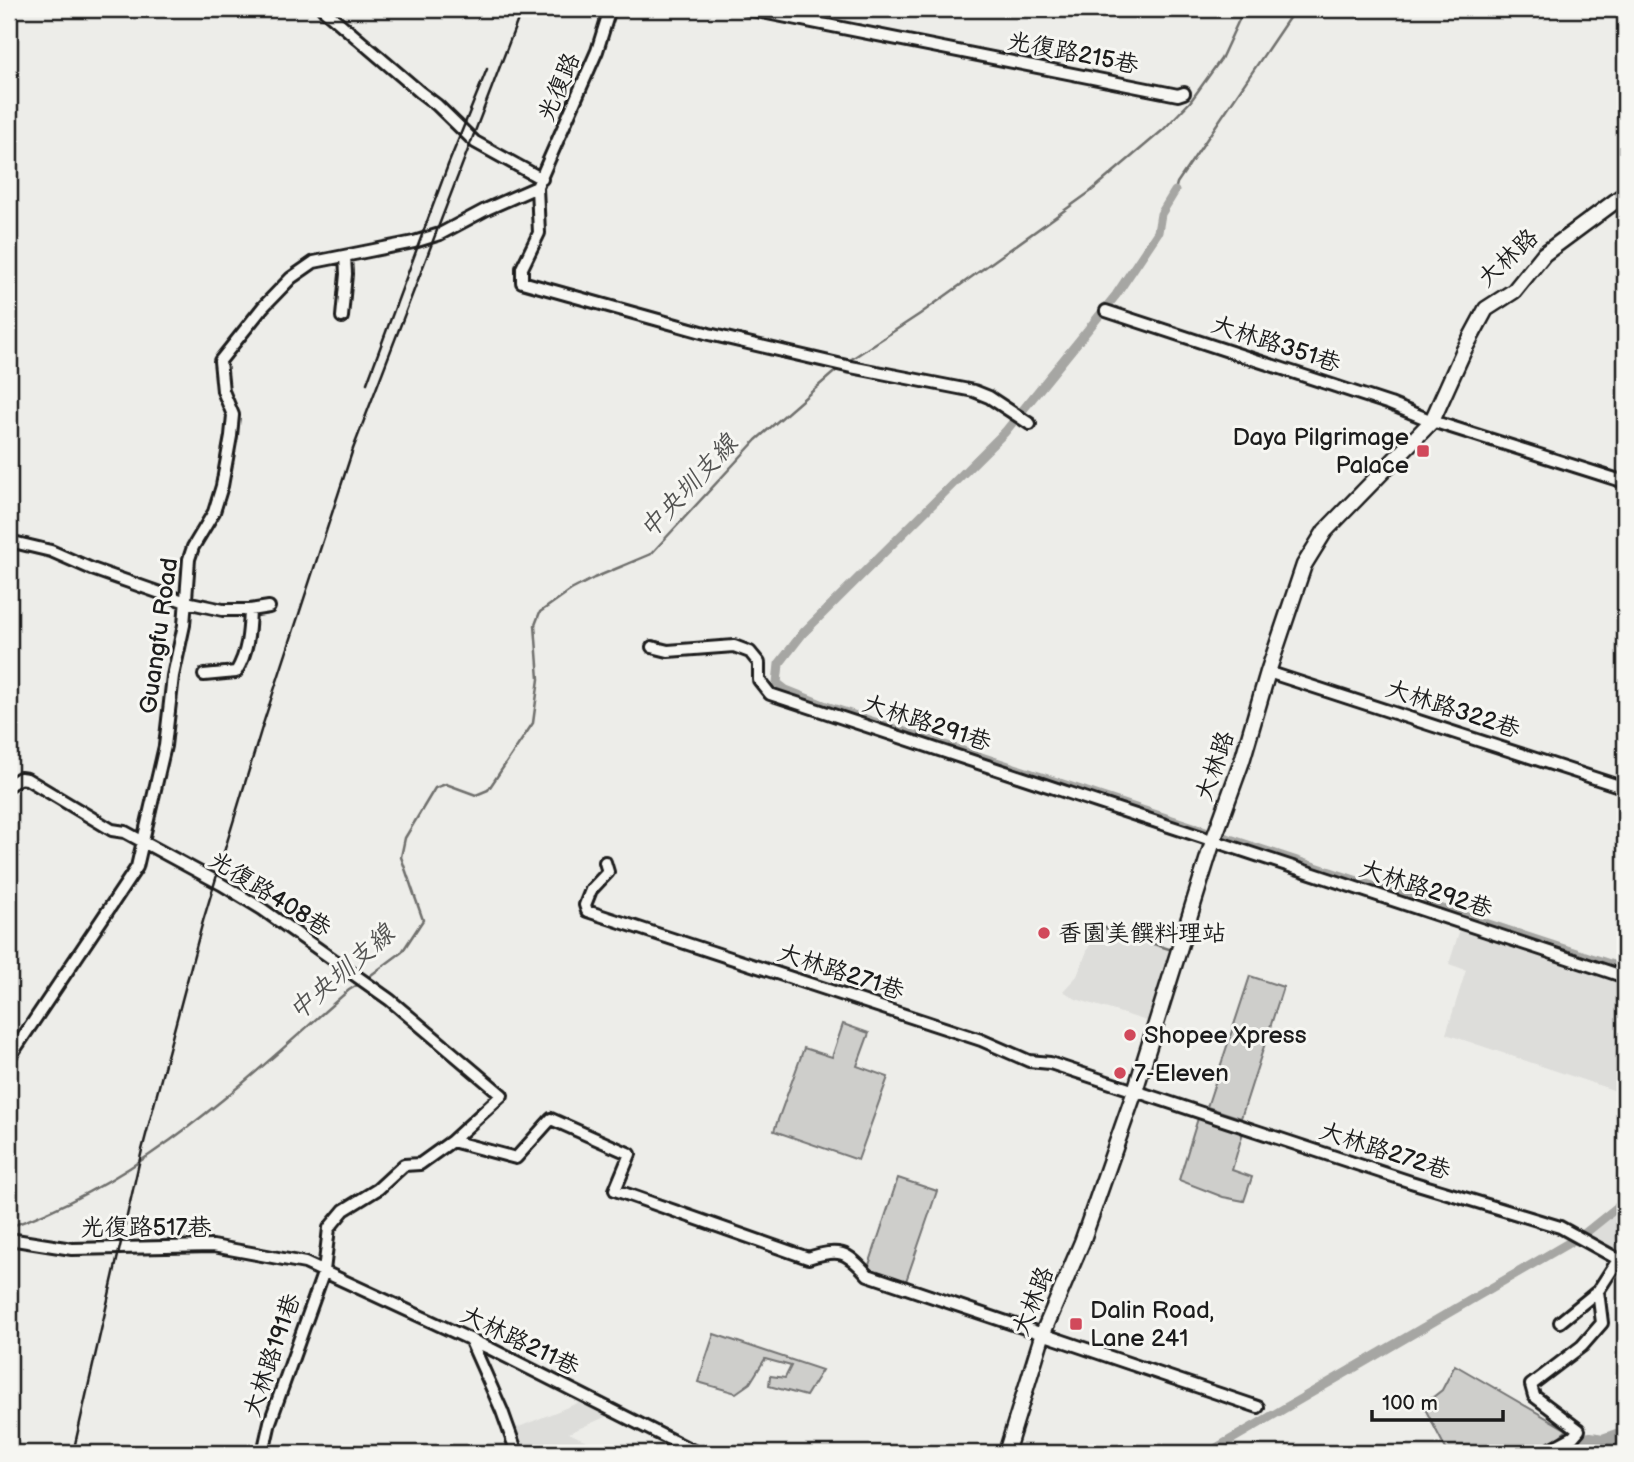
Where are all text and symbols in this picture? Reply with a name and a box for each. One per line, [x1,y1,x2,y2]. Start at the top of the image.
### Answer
street label: 光復路215巷 [1005,26,1141,80]
street label: 光復路 [532,48,586,126]
street label: 大林路 [1472,223,1544,293]
street label: 大林路351巷 [1208,310,1344,378]
place label: Daya Pilgrimage Palace [1232,423,1409,480]
water label: 中央圳支線 [633,427,746,545]
marker: Daya Pilgrimage Palace [1415,443,1431,459]
street label: Guangfu Road [134,556,184,716]
street label: 大林路322巷 [1382,674,1524,744]
street label: 大林路291巷 [859,689,995,757]
street label: 大林路 [1190,727,1240,805]
street label: 光復路408巷 [203,845,337,943]
street label: 大林路292巷 [1356,854,1496,924]
water label: 中央圳支線 [283,917,403,1027]
place label: 香園美饌料理站 [1058,919,1226,948]
marker: 香園美饌料理站 [1036,925,1052,941]
street label: 大林路271巷 [774,938,908,1006]
place label: Shopee Xpress [1144,1021,1307,1050]
marker: Shopee Xpress [1122,1027,1138,1043]
place label: 7-Eleven [1134,1059,1229,1088]
marker: 7-Eleven [1112,1065,1128,1081]
street label: 大林路272巷 [1316,1116,1454,1186]
street label: 光復路517巷 [81,1213,211,1242]
street label: 大林路 [1006,1262,1060,1340]
street label: 大林路191巷 [237,1290,307,1420]
place label: Dalin Road, Lane 241 [1090,1296,1214,1353]
street label: 大林路211巷 [456,1300,584,1382]
marker: Dalin Road, Lane 241 [1068,1316,1084,1332]
scale bar [1372,1378,1503,1422]
text: 100 m [1382,1391,1438,1416]

